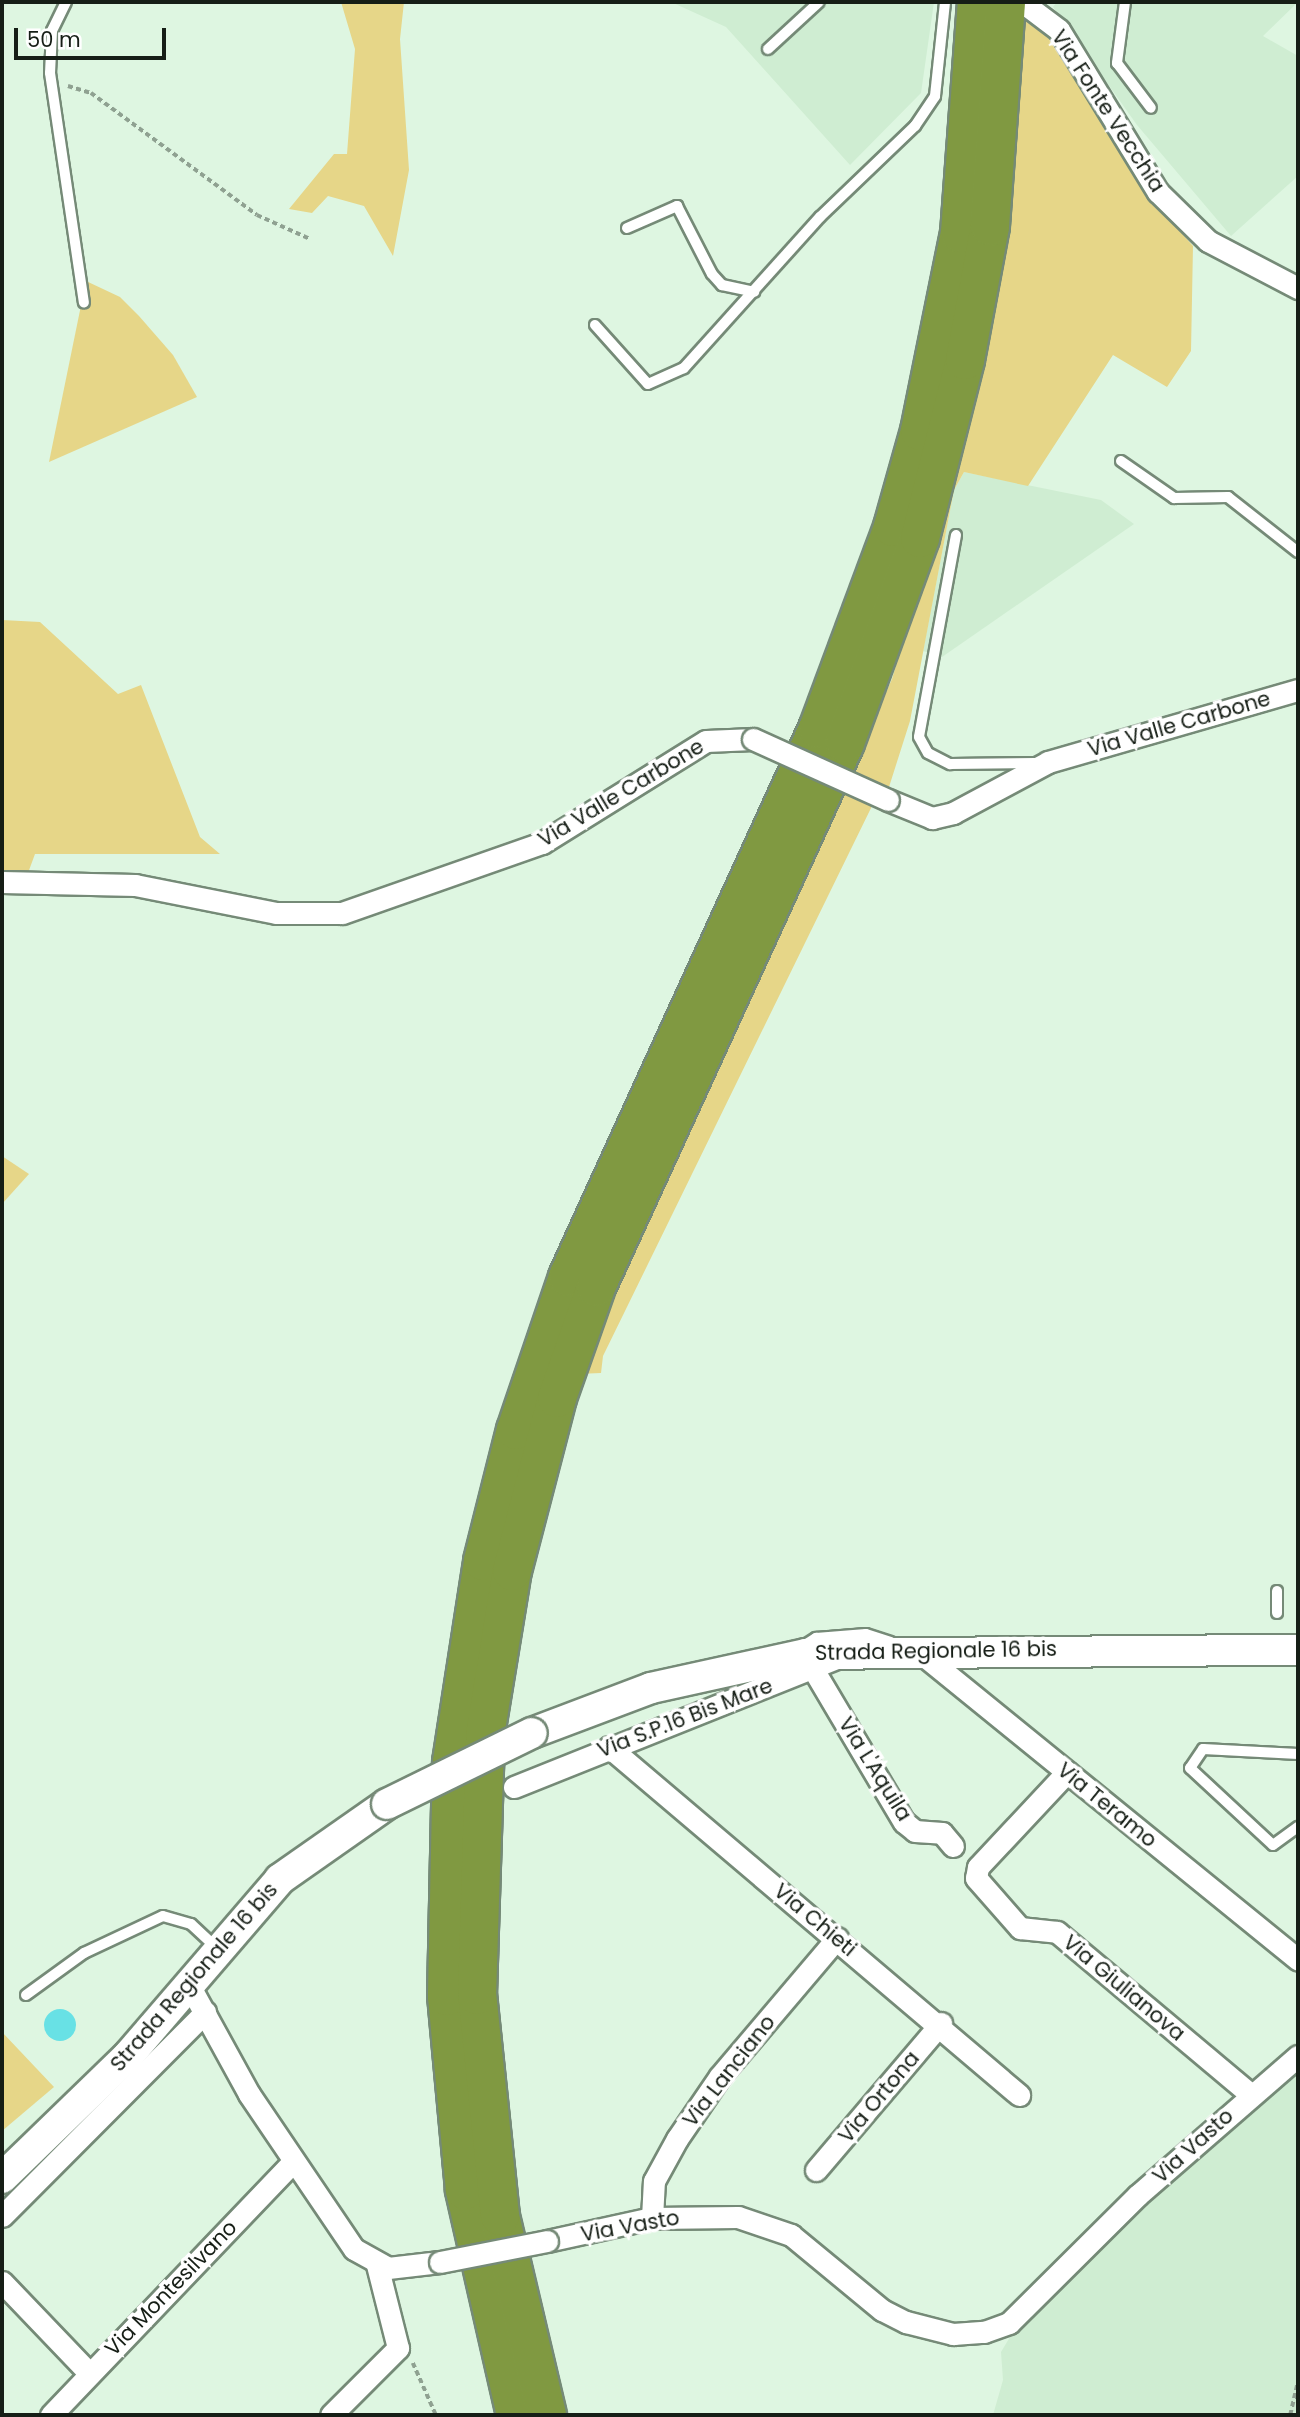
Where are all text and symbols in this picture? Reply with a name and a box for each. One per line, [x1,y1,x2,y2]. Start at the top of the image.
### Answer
scale bar [18,14,170,58]
text: 50 m [27,25,81,54]
street label: Via Fonte Vecchia [1046,25,1170,197]
street label: Via Valle Carbone [1085,686,1273,762]
street label: Via Valle Carbone [534,734,708,852]
street label: Strada Regionale 16 bis [815,1636,1057,1666]
street label: Via S.P.16 Bis Mare [594,1673,776,1763]
street label: Via L'Aquila [833,1712,917,1826]
street label: Via Teramo [1052,1757,1162,1853]
street label: Strada Regionale 16 bis [105,1877,283,2077]
street label: Via Chieti [769,1878,861,1962]
street label: Via Giulianova [1058,1930,1190,2046]
street label: Via Lanciano [678,2010,780,2132]
street label: Via Ortona [833,2046,925,2148]
street label: Via Vasto [1148,2103,1238,2189]
street label: Via Vasto [579,2205,681,2247]
street label: Via Montesilvano [100,2215,242,2361]

